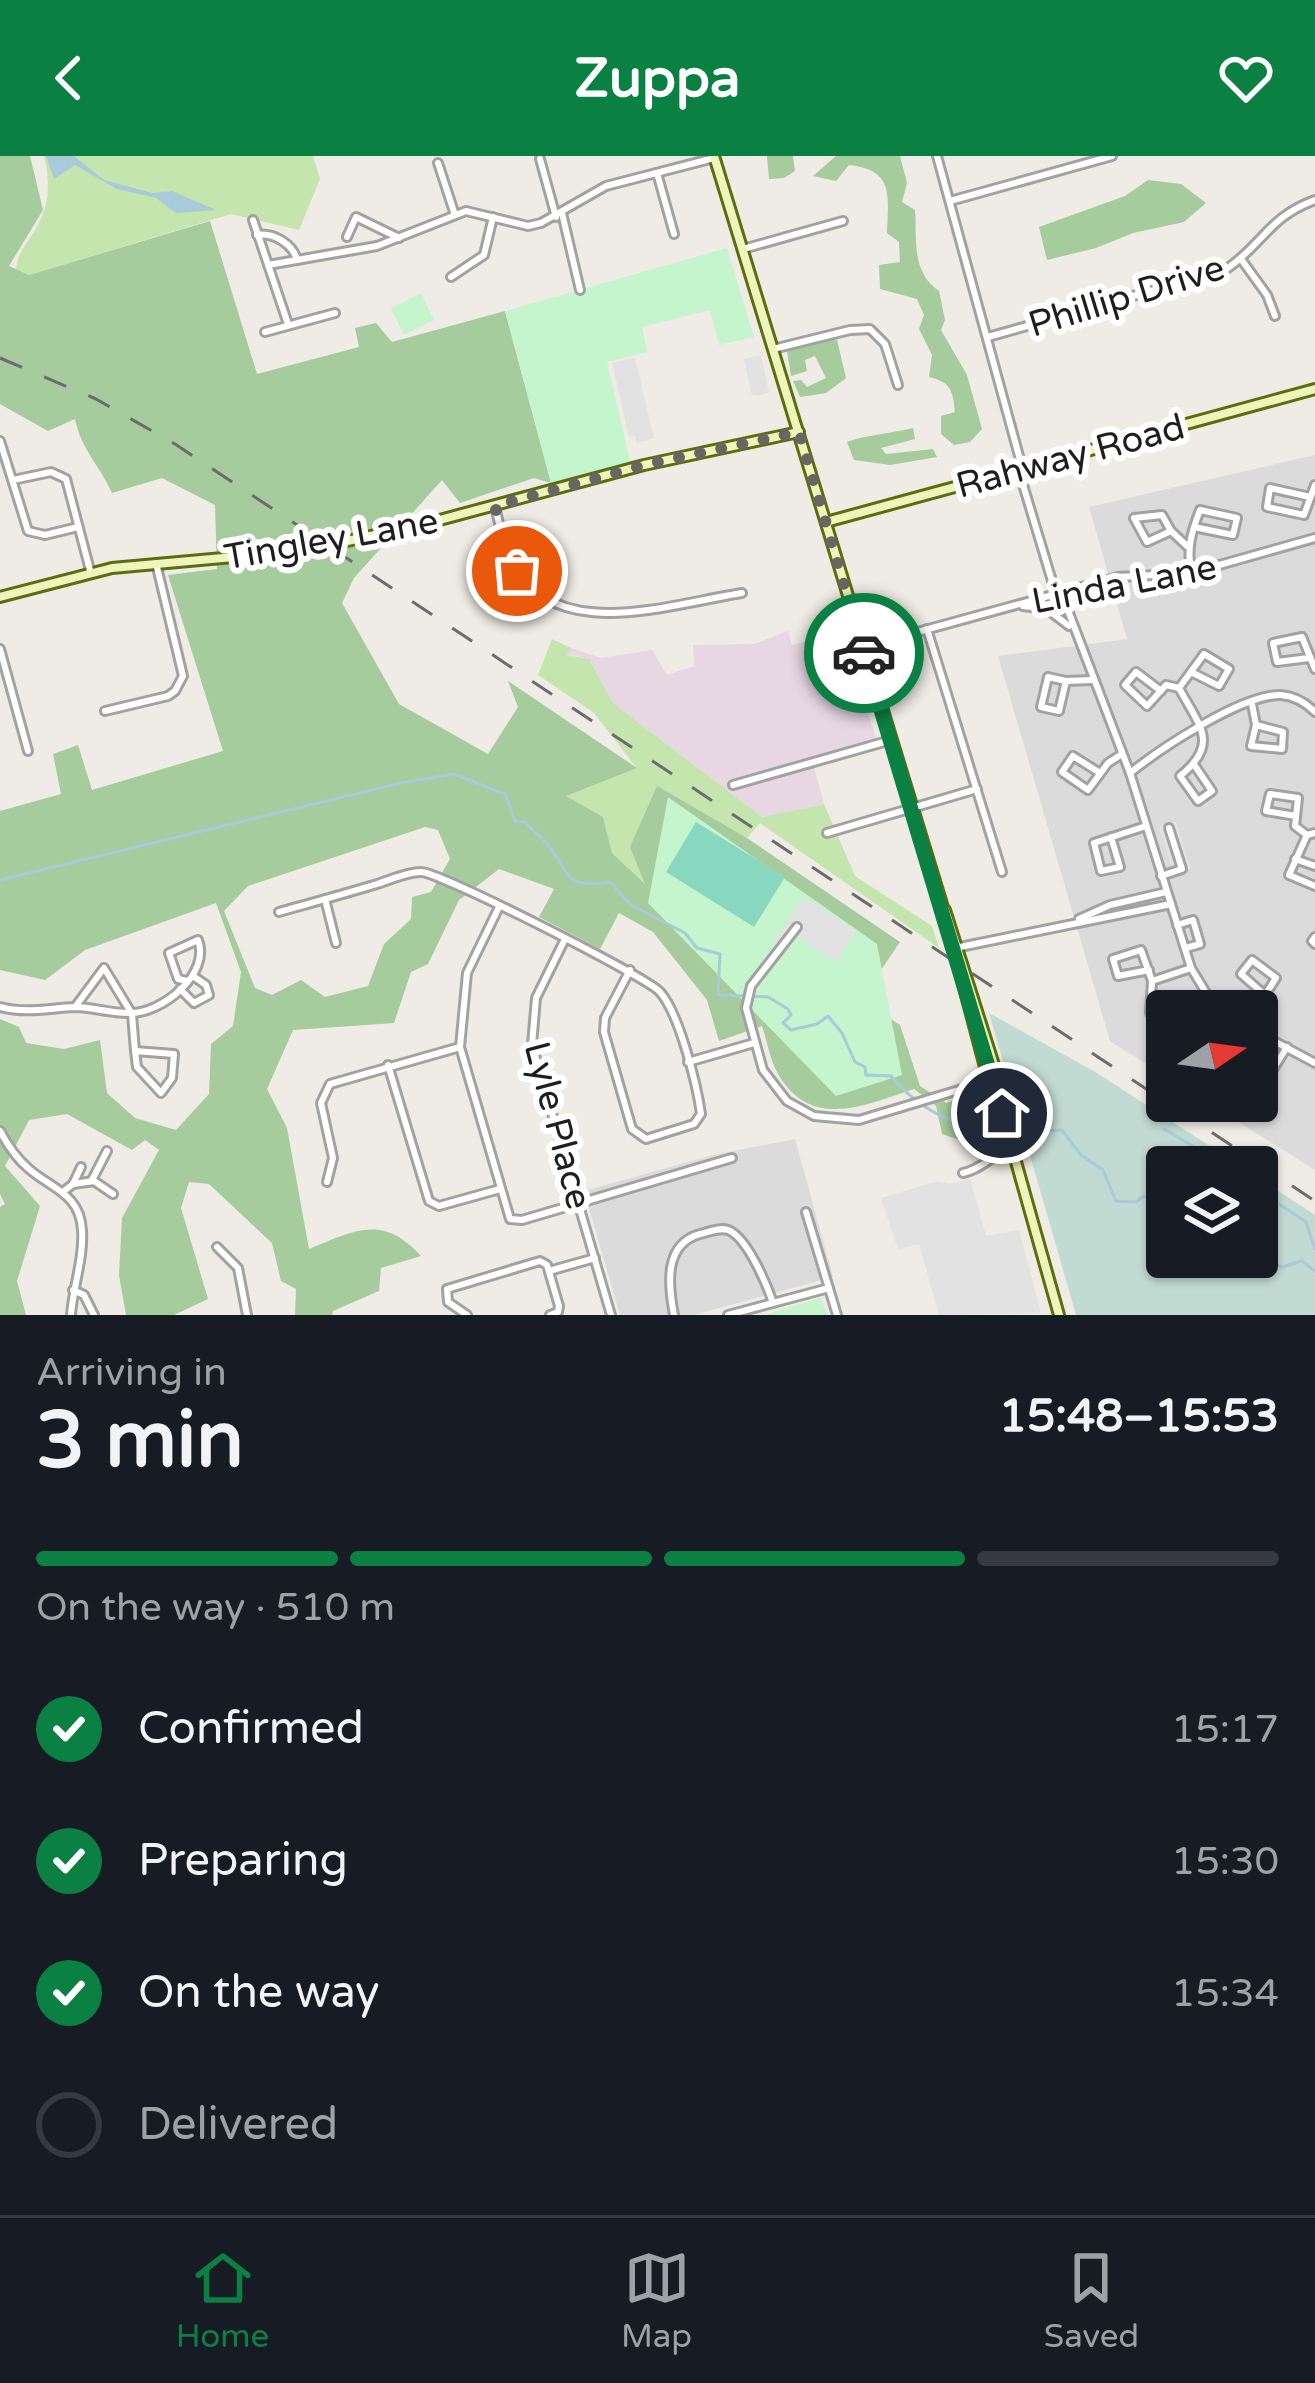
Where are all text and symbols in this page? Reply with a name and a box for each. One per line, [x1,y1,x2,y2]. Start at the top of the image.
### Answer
icon: back [36,45,102,111]
icon: heart [1213,45,1279,111]
text: Zuppa [575,46,740,111]
street label: Phillip Drive [1023,246,1230,347]
street label: Rahway Road [951,405,1189,508]
street label: Tingley Lane [221,500,441,579]
pin [466,520,568,622]
icon: bag [484,538,550,604]
street label: Linda Lane [1028,546,1220,623]
courier [804,593,924,713]
icon: car [831,620,897,686]
north arrow [1146,990,1278,1122]
map controls [1146,990,1278,1278]
street label: Lyle Place [515,1037,600,1214]
pin [951,1062,1053,1164]
icon: home [969,1080,1035,1146]
button: layers [1146,1146,1278,1278]
text: Arriving in [36,1349,227,1396]
text: 15:48–15:53 [999,1390,1279,1444]
text: 3 min [36,1394,244,1488]
text: On the way · 510 m [36,1584,395,1631]
icon: check [36,1696,102,1762]
text: Confirmed [138,1702,364,1756]
text: 15:17 [1171,1706,1279,1753]
icon: check [36,1828,102,1894]
text: Preparing [138,1834,348,1888]
text: 15:30 [1171,1838,1279,1885]
icon: check [36,1960,102,2026]
text: On the way [138,1966,379,2020]
text: 15:34 [1171,1970,1279,2017]
text: Delivered [138,2098,338,2152]
tab: Home [176,2245,269,2356]
tab: Map [621,2245,692,2356]
tab: Saved [1044,2245,1139,2356]

